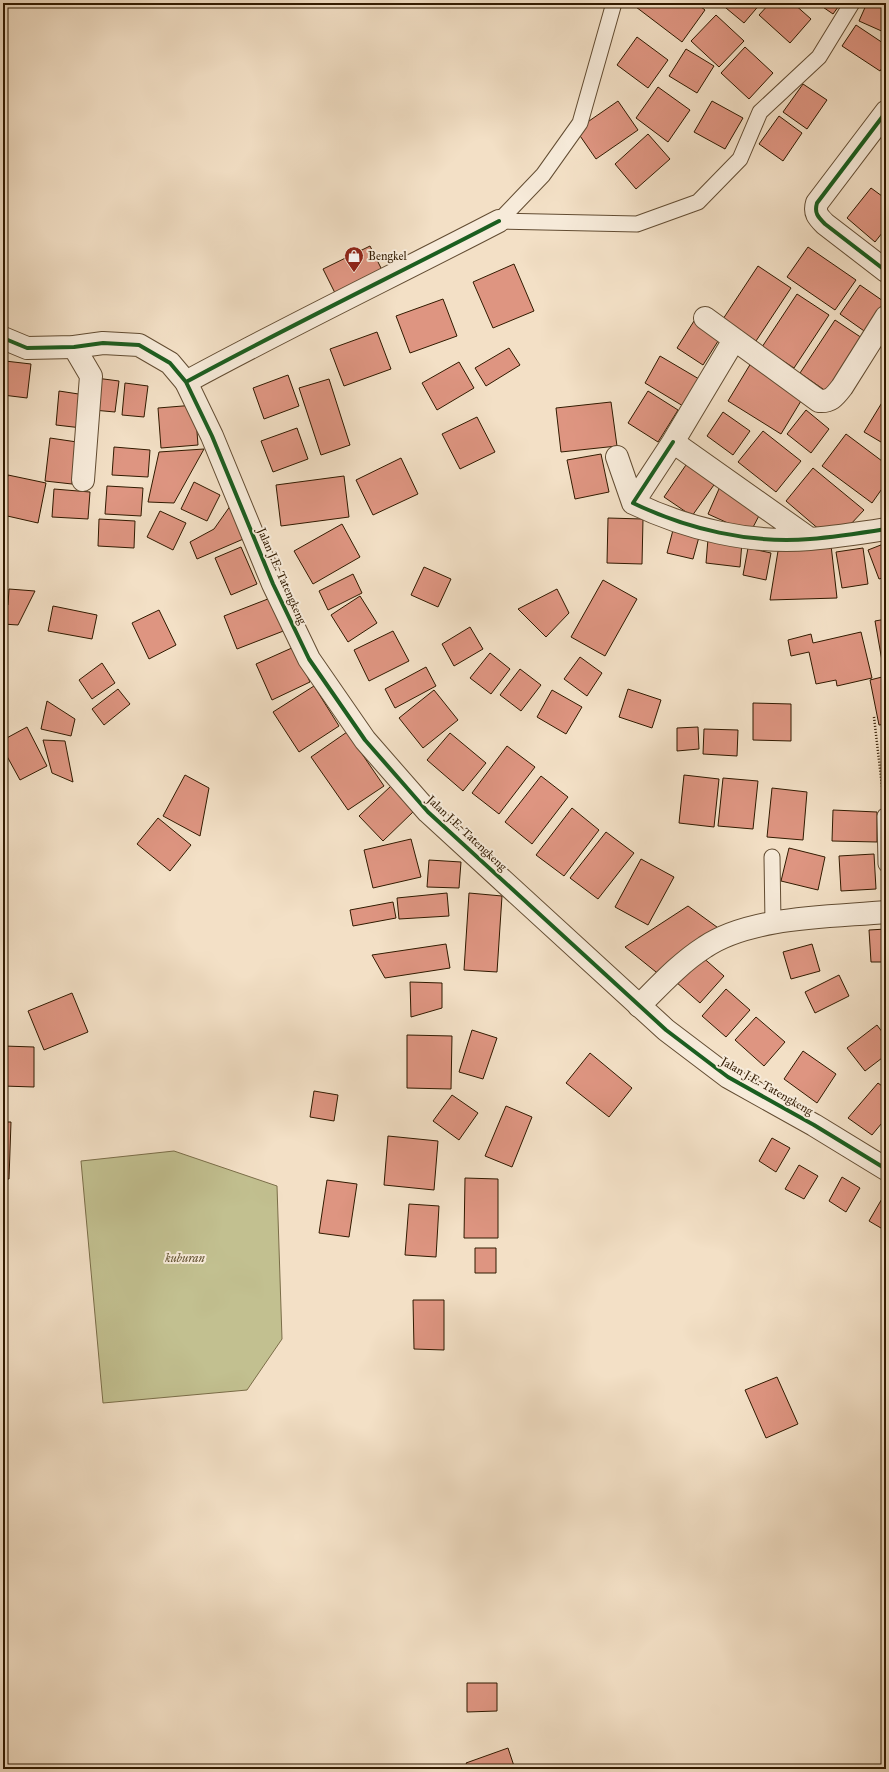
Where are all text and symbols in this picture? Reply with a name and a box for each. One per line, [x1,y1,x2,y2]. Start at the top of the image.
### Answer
shop icon: Bengkel [343,245,365,273]
place label: Bengkel [368,249,407,264]
street label: Jalan J.E. Tatengkeng [253,524,310,627]
street label: Jalan J.E. Tatengkeng [422,791,510,875]
street label: Jalan J.E. Tatengkeng [716,1053,816,1119]
park label: kuburan [164,1251,206,1265]

